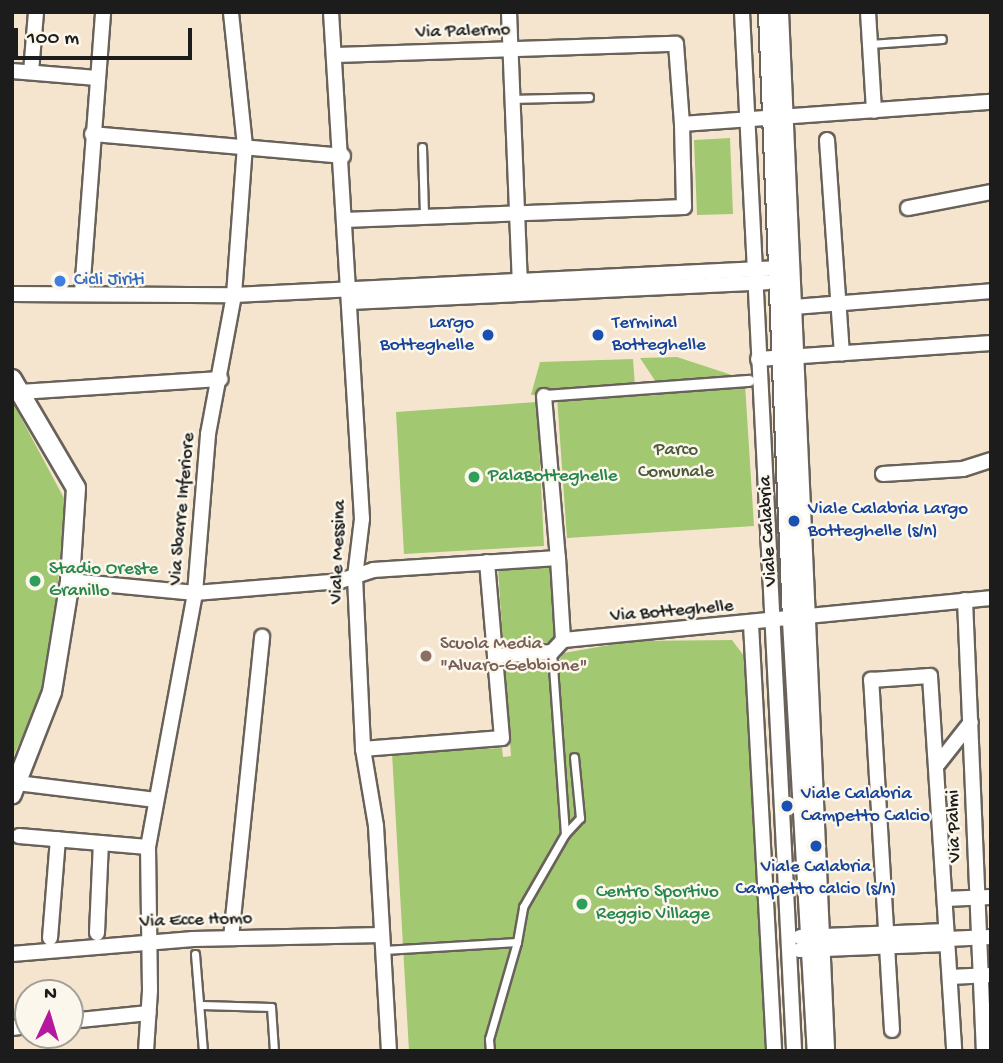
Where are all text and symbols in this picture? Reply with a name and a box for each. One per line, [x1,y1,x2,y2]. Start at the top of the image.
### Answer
scale bar [18,14,196,58]
street label: Via Palermo [415,19,511,45]
text: 100 m [27,27,79,52]
place label: Cicli Jiriti [74,270,145,292]
marker: Cicli Jiriti [52,273,68,289]
place label: Largo Botteghelle [380,313,474,357]
place label: Terminal Botteghelle [612,313,706,357]
marker: Largo Botteghelle [480,327,496,343]
marker: Terminal Botteghelle [590,327,606,343]
street label: Via Sbarre Inferiore [165,432,201,586]
park label: Parco Comunale [638,440,714,484]
place label: PalaBotteghelle [488,466,618,488]
marker: PalaBotteghelle [466,469,482,485]
street label: Viale Calabria [755,475,783,587]
street label: Viale Messina [326,499,352,605]
place label: Viale Calabria Largo Botteghelle (s/n) [808,499,968,543]
marker: Viale Calabria Largo Botteghelle (s/n) [786,513,802,529]
place label: Stadio Oreste Granillo [49,559,158,603]
marker: Stadio Oreste Granillo [27,573,43,589]
street label: Via Botteghelle [609,595,735,629]
place label: Scuola Media "Alvaro-Gebbione" [440,634,587,678]
marker: Scuola Media "Alvaro-Gebbione" [418,648,434,664]
place label: Viale Calabria Campetto Calcio [801,784,930,828]
street label: Via Palmi [942,789,968,863]
marker: Viale Calabria Campetto Calcio [779,798,795,814]
marker: Viale Calabria Campetto calcio (s/n) [808,838,824,854]
place label: Viale Calabria Campetto calcio (s/n) [736,857,896,901]
place label: Centro Sportivo Reggio Village [596,882,719,926]
marker: Centro Sportivo Reggio Village [574,896,590,912]
street label: Via Ecce Homo [139,908,253,934]
north arrow [14,979,84,1049]
text: N [43,983,57,1006]

